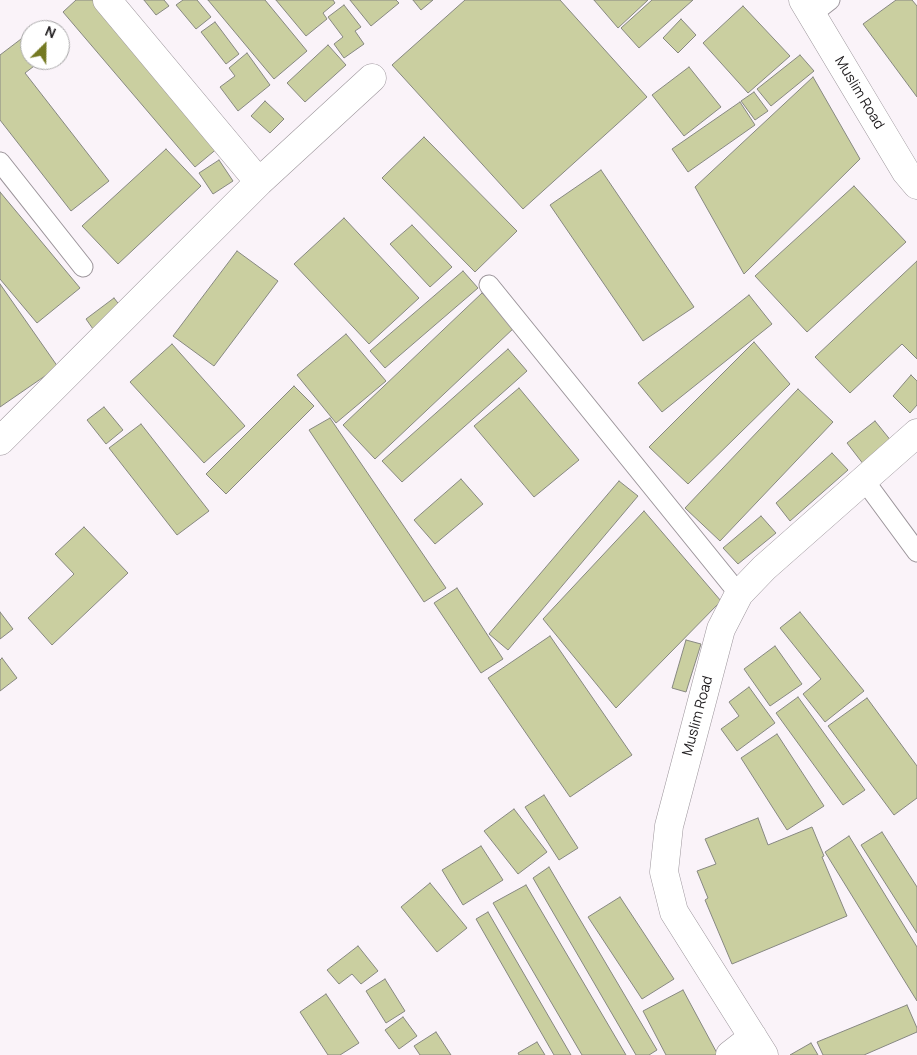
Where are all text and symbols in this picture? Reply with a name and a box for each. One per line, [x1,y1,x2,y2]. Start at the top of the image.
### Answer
north arrow [20,20,70,70]
text: N [42,21,59,42]
street label: Muslim Road [831,54,887,132]
street label: Muslim Road [679,674,717,758]

